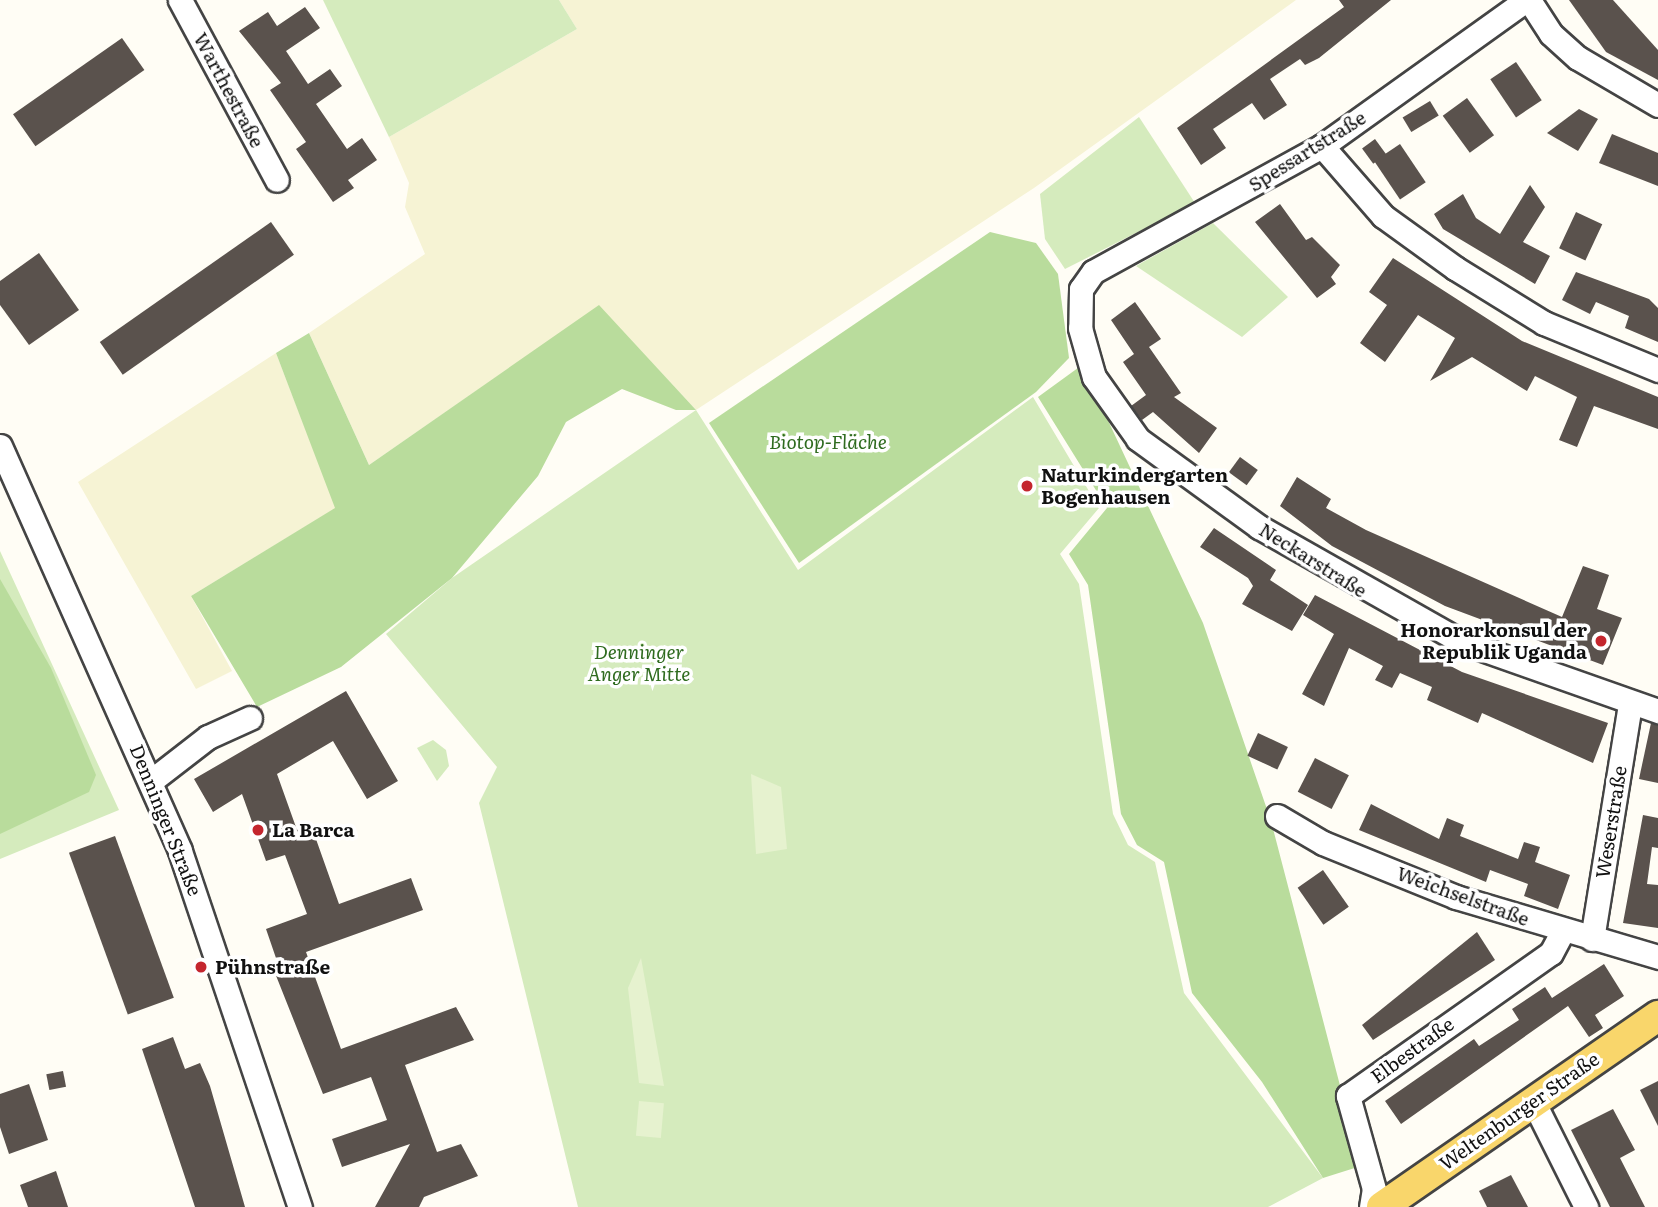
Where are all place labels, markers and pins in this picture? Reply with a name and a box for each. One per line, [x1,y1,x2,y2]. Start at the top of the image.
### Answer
place label: Naturkindergarten Bogenhausen [1041,464,1228,508]
marker: Naturkindergarten Bogenhausen [1019,478,1035,494]
place label: Honorarkonsul der Republik Uganda [1400,619,1587,663]
marker: Honorarkonsul der Republik Uganda [1593,633,1609,649]
place label: La Barca [272,819,354,841]
marker: La Barca [250,822,266,838]
place label: Pühnstraße [215,956,330,978]
marker: Pühnstraße [193,959,209,975]

